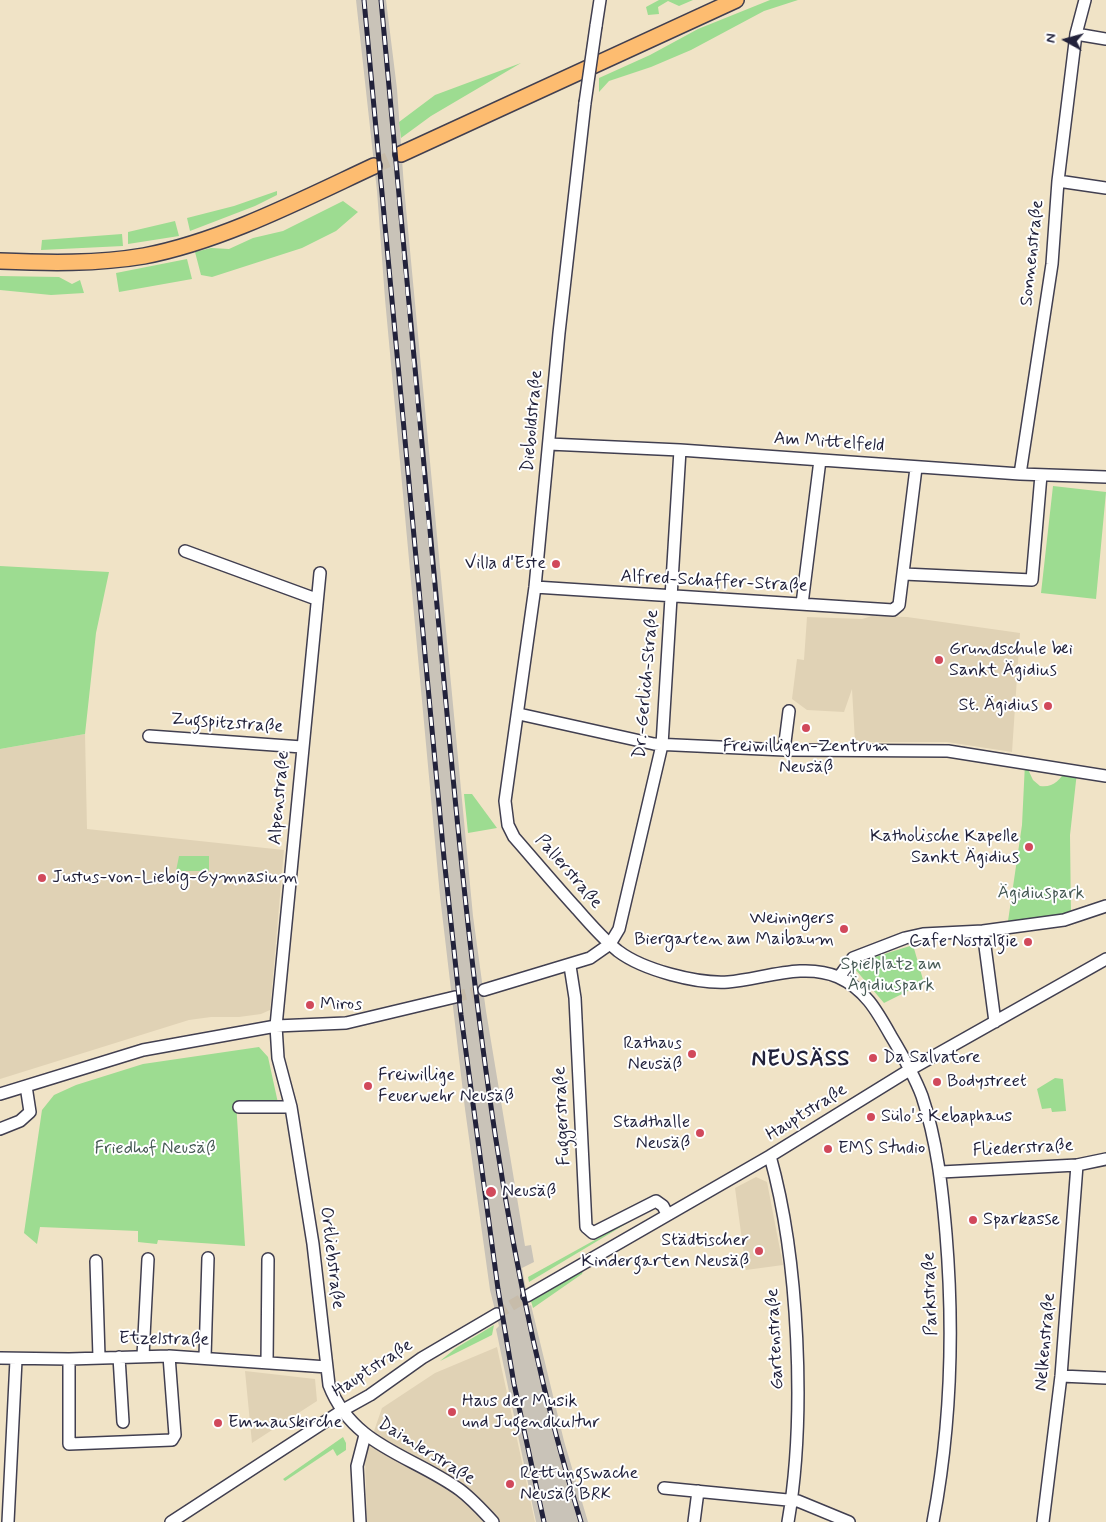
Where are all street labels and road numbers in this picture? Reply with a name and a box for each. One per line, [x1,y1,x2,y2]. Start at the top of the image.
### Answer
street label: Sonnenstraße [1017,199,1049,307]
street label: Dieboldstraße [518,369,548,473]
street label: Am Mittelfeld [773,428,885,458]
street label: Alfred-Schaffer-Straße [620,566,808,598]
street label: Dr.-Gerlich-Straße [630,609,664,759]
street label: Zugspitzstraße [170,709,284,739]
street label: Alpenstraße [265,750,295,846]
street label: Pallerstraße [530,830,606,914]
street label: Fuggerstraße [550,1066,576,1166]
street label: Hauptstraße [762,1080,852,1146]
street label: Fliederstraße [972,1136,1074,1162]
street label: Ortliebstraße [314,1206,348,1310]
street label: Parkstraße [919,1252,943,1336]
street label: Gartenstraße [763,1288,789,1390]
street label: Nelkenstraße [1031,1292,1061,1392]
street label: Etzelstraße [119,1328,209,1352]
street label: Hauptstraße [329,1335,417,1403]
street label: Daimlerstraße [373,1414,479,1490]

